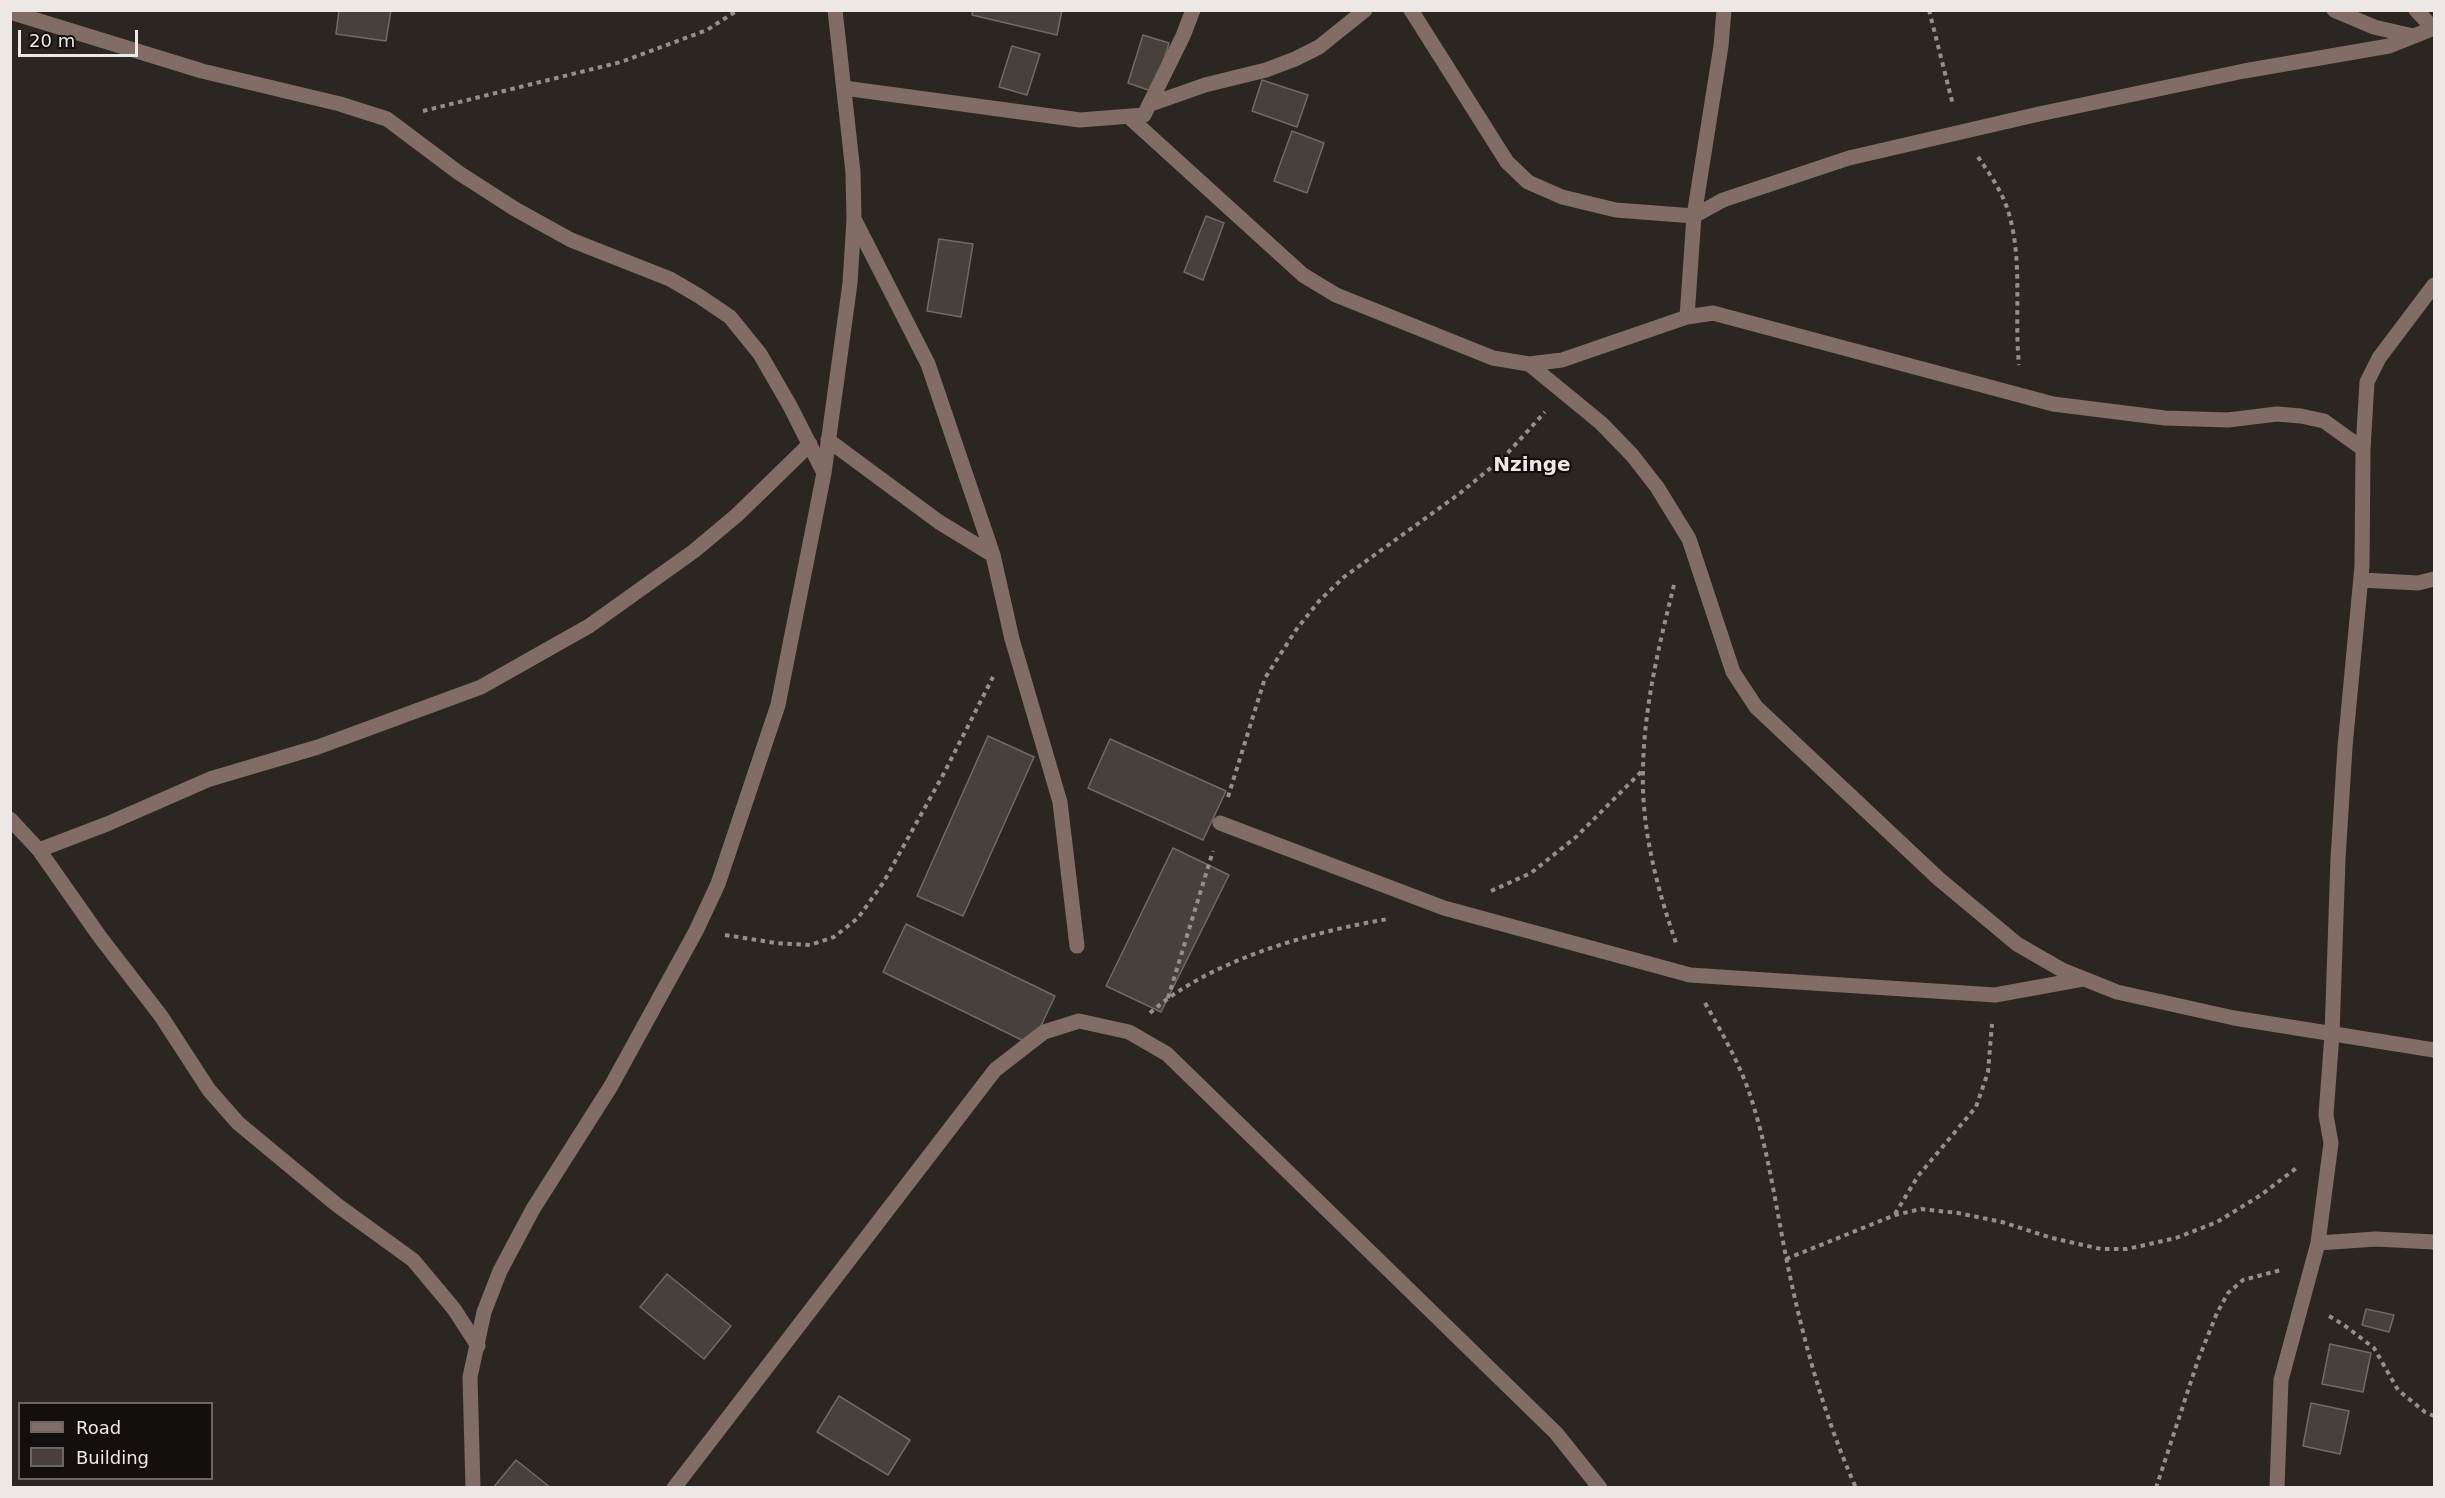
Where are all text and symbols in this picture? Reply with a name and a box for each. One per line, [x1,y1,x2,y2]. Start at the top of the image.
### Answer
scale bar [21,18,141,56]
text: 20 m [29,30,75,51]
district label: Nzinge [1493,454,1571,478]
legend [18,1402,213,1480]
text: Road [76,1417,121,1438]
text: Building [76,1447,149,1468]

